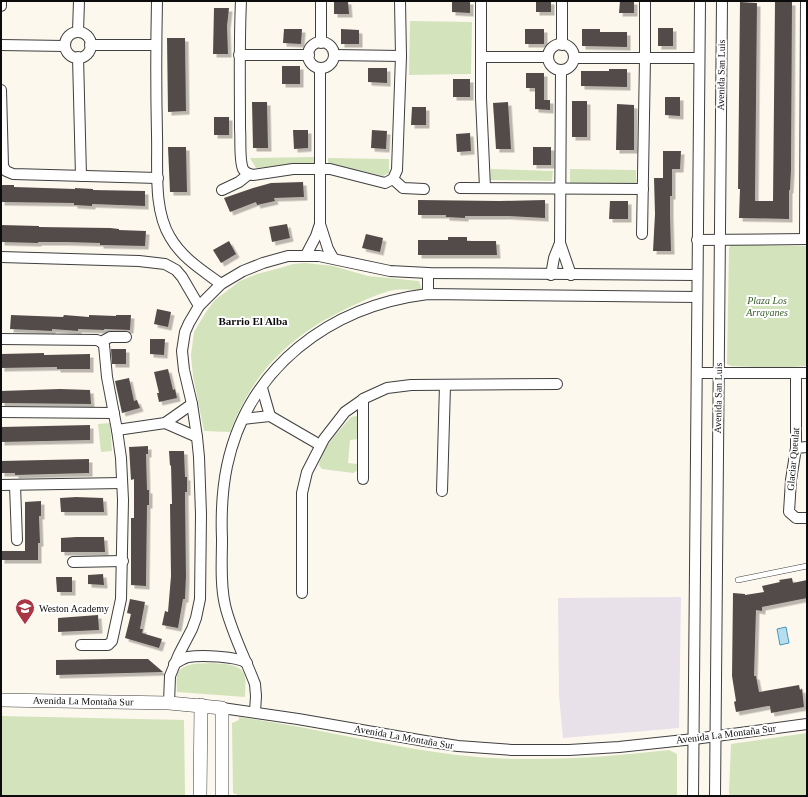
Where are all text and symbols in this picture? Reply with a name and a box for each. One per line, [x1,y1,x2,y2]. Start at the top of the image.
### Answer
street label: Avenida San Luis [715,39,727,111]
park label: Plaza Los Arrayanes [745,295,788,318]
district label: Barrio El Alba [218,315,288,327]
street label: Avenida San Luis [712,362,724,434]
street label: Glaciar Queulat [785,427,801,491]
school or university icon: Weston Academy [14,597,36,625]
place label: Weston Academy [39,603,109,614]
street label: Avenida La Montaña Sur [33,695,134,707]
street label: Avenida La Montaña Sur [675,722,777,746]
street label: Avenida La Montaña Sur [353,723,455,751]

